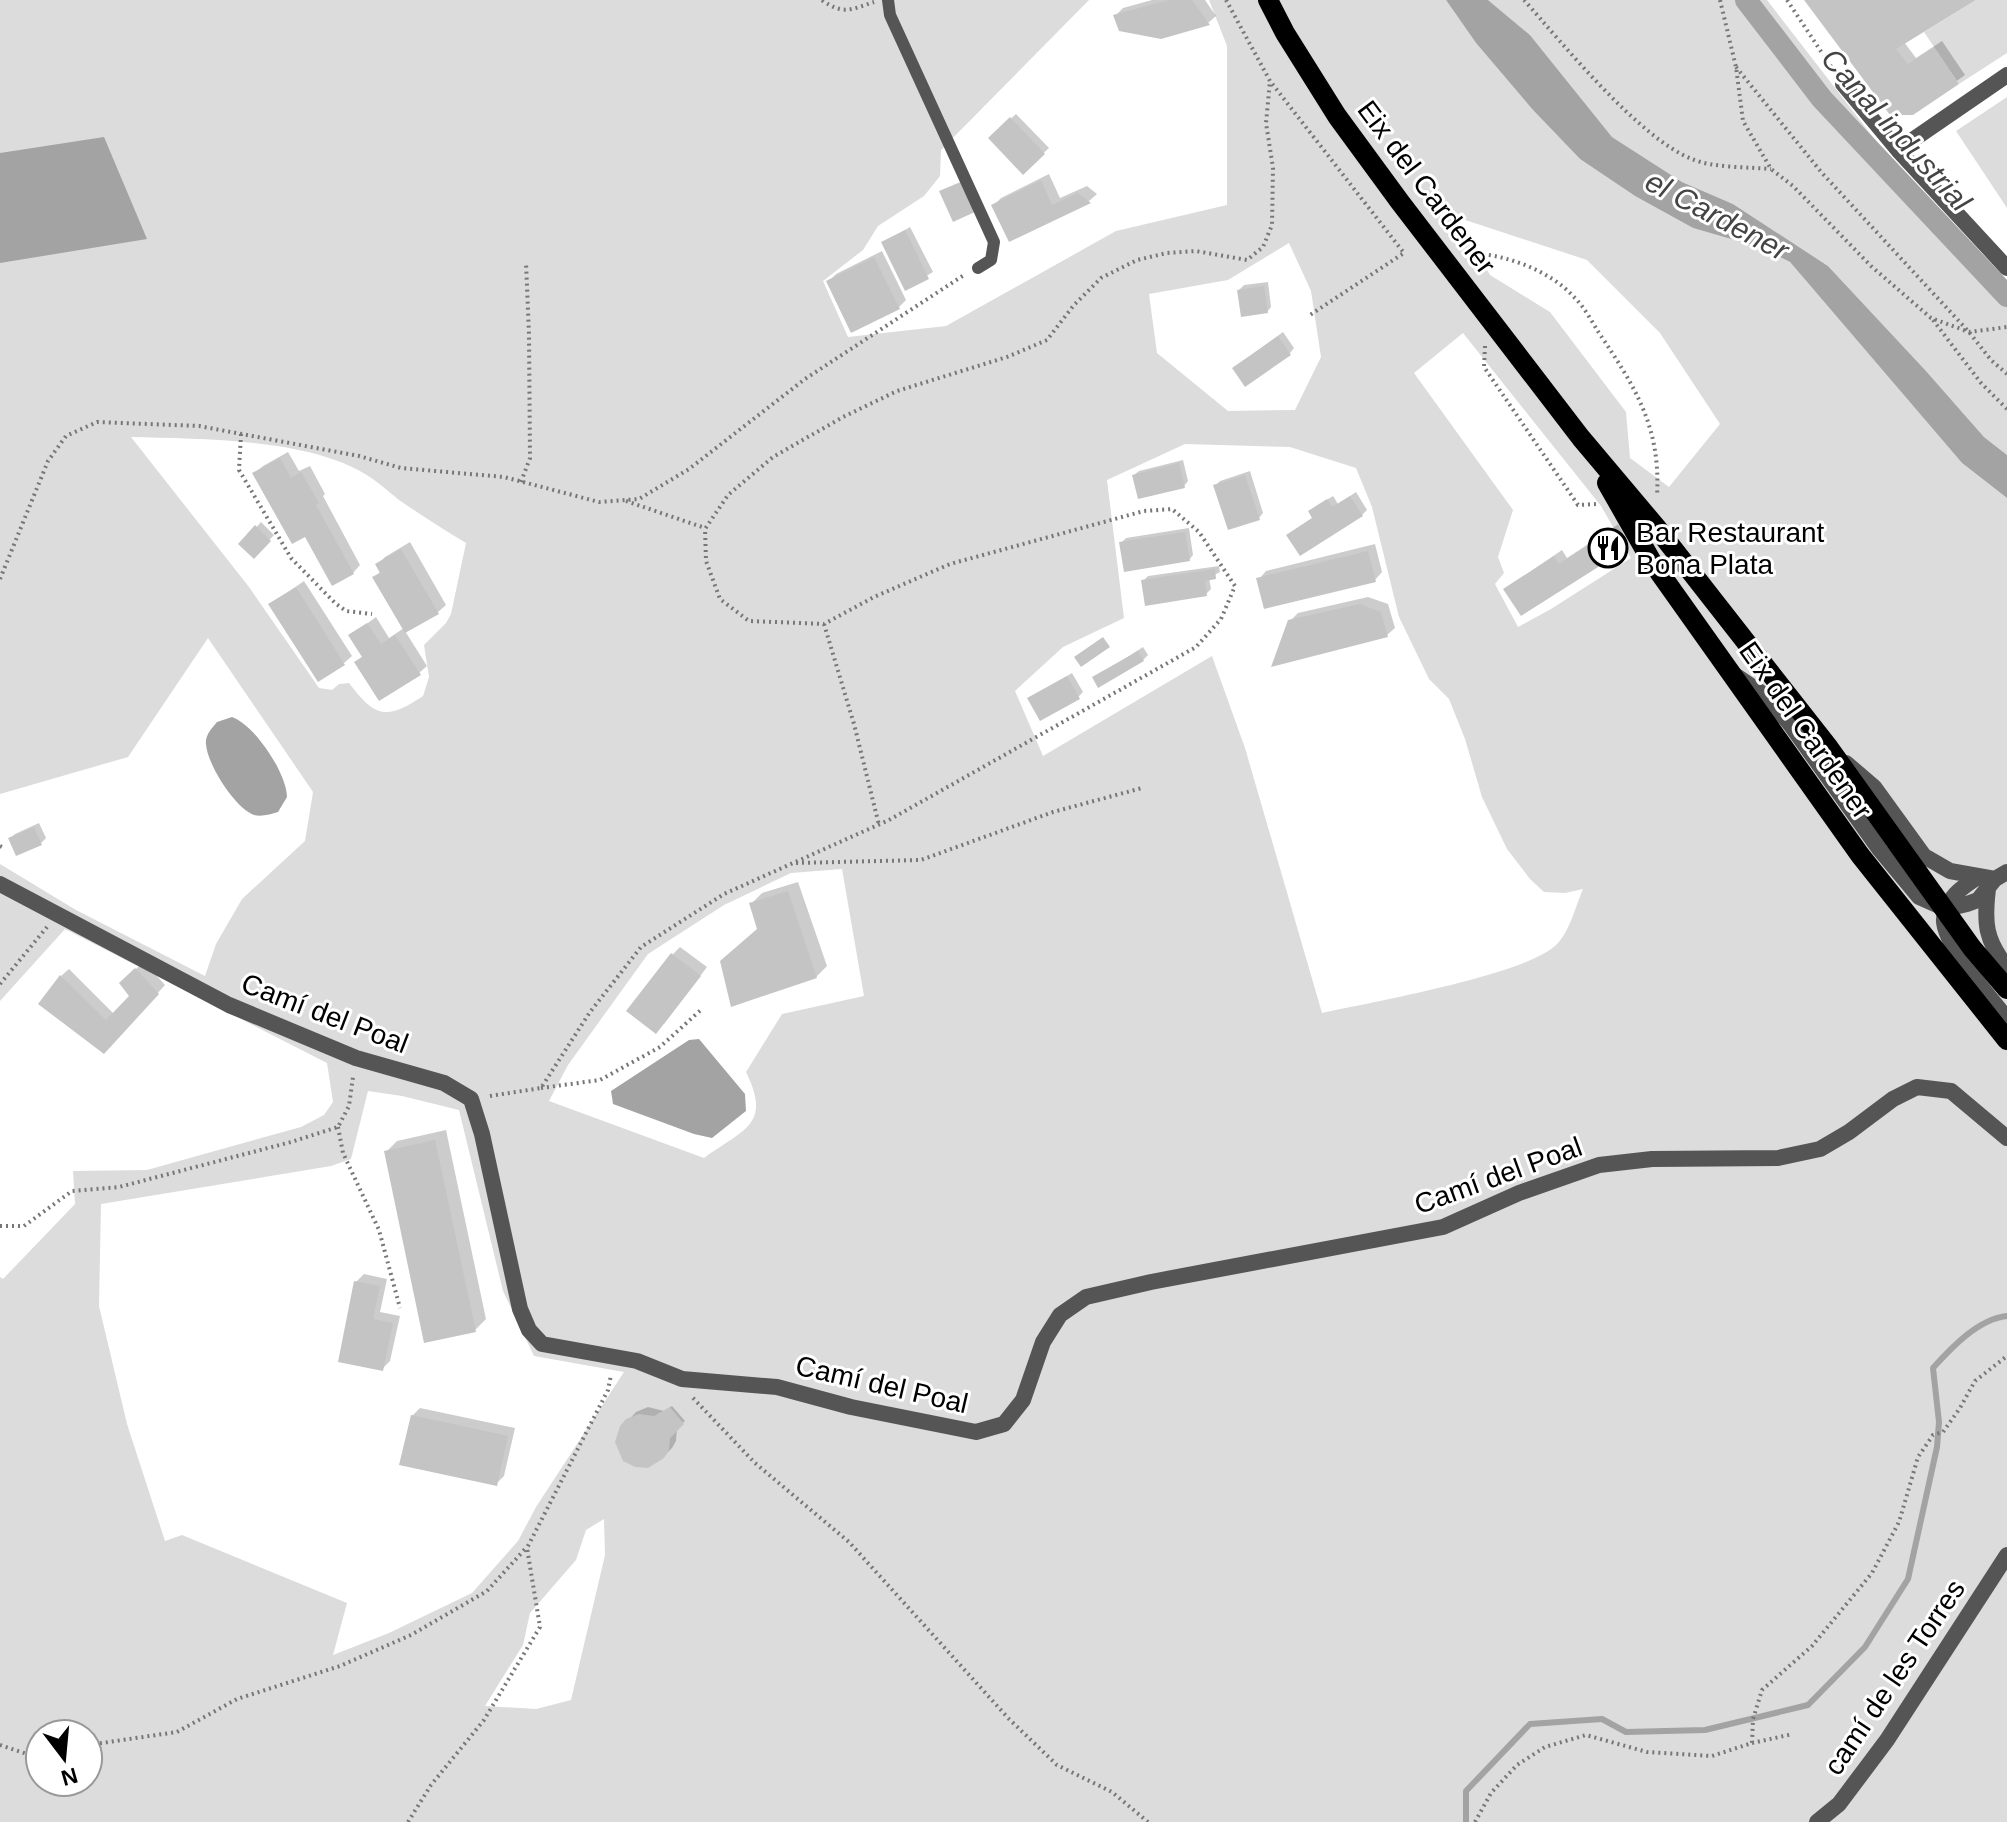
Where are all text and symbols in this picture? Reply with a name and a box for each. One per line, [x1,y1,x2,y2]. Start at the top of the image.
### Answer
water label: Canal industrial [1815,42,1979,219]
street label: Eix del Cardener [1351,95,1502,280]
water label: el Cardener [1640,164,1795,267]
place label: Bar Restaurant Bona Plata [1636,517,1825,580]
restaurant icon: Bar Restaurant Bona Plata [1587,527,1629,569]
street label: Eix del Cardener [1733,636,1878,825]
street label: Camí del Poal [237,967,412,1059]
street label: Camí del Poal [1410,1131,1586,1220]
street label: Camí del Poal [793,1350,971,1419]
street label: camí de les Torres [1818,1574,1971,1781]
north arrow [24,1718,104,1798]
text: N [58,1763,80,1791]

